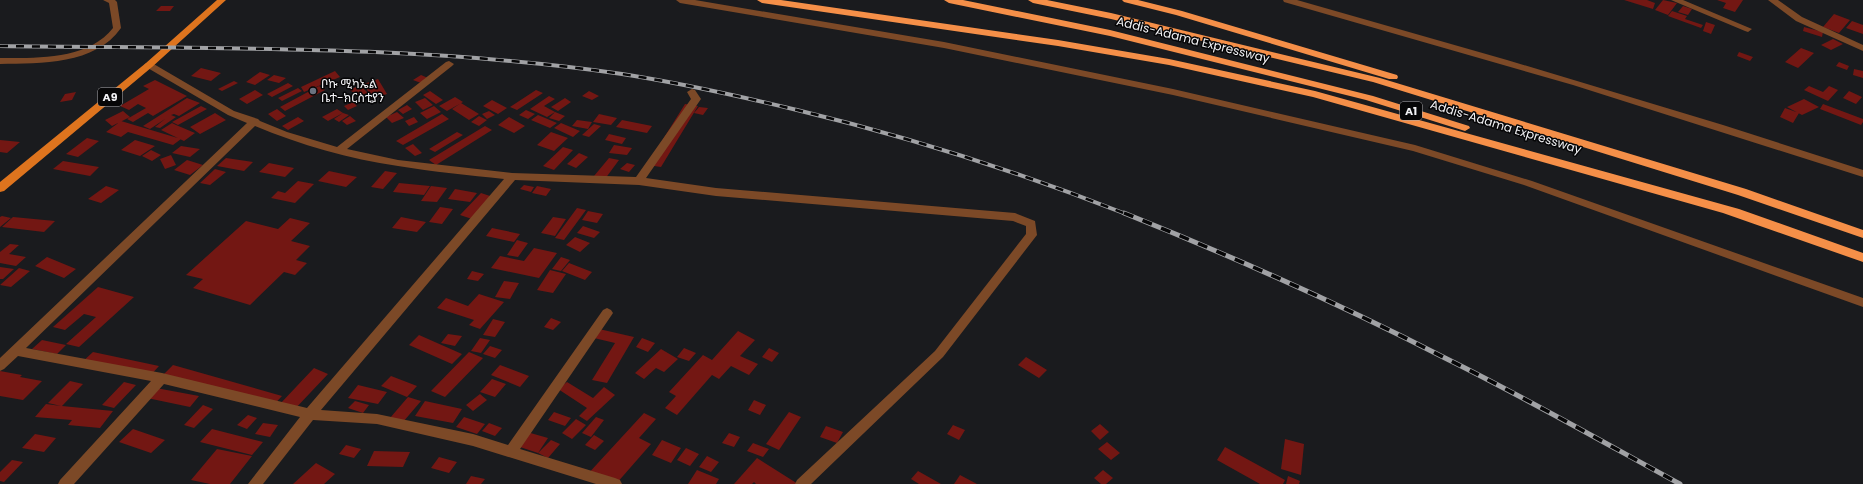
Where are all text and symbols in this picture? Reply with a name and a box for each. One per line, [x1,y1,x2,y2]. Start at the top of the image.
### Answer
street label: Addis-Adama Expressway [1115,12,1272,67]
place label: ቦኩ ሚካኤል ቤተ-ክርስቲያን [321,75,384,106]
marker: ቦኩ ሚካኤል ቤተ-ክርስቲያን [308,86,318,96]
road number: A9 [98,88,122,106]
street label: Addis-Adama Expressway [1428,95,1584,158]
road number: A1 [1400,102,1422,120]

